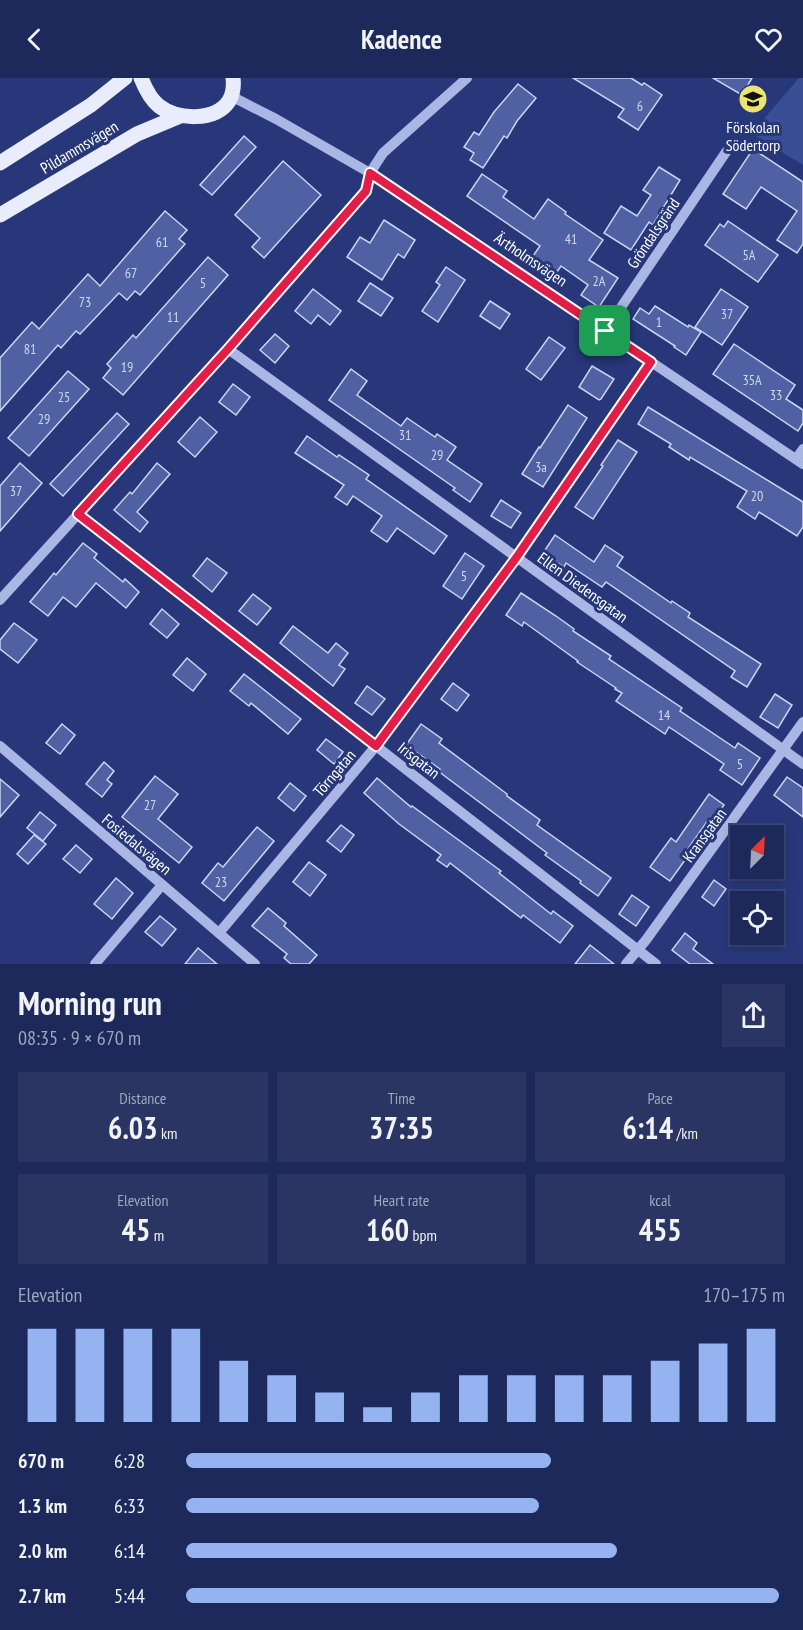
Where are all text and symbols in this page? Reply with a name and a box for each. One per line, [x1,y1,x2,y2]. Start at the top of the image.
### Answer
text: Kadence [361,22,442,56]
icon: back [18,23,51,56]
icon: heart [752,23,785,56]
school or university icon: Förskolan Södertorp [737,83,769,115]
house number: 6 [637,97,643,115]
street label: Pildammsvägen [37,116,121,178]
place label: Förskolan Södertorp [726,117,780,155]
street label: Gröndalsgränd [622,194,684,272]
street label: Ärtholmsvägen [491,227,571,291]
house number: 41 [565,230,577,248]
house number: 61 [156,233,168,251]
house number: 5A [743,246,756,264]
house number: 67 [125,264,137,282]
house number: 2A [593,272,606,290]
house number: 5 [200,274,206,292]
house number: 73 [79,293,91,311]
pin [579,305,630,356]
house number: 37 [721,305,733,323]
house number: 11 [167,308,179,326]
house number: 1 [656,313,662,331]
icon: arrive [588,314,621,347]
house number: 81 [24,340,36,358]
house number: 19 [121,358,133,376]
house number: 35A [742,371,762,389]
house number: 33 [770,386,782,404]
house number: 25 [58,388,70,406]
house number: 29 [38,410,50,428]
house number: 31 [399,426,411,444]
house number: 29 [431,446,443,464]
house number: 3a [535,458,547,476]
house number: 37 [10,482,22,500]
house number: 20 [751,487,763,505]
street label: Ellen Diedensgatan [534,547,632,627]
house number: 5 [461,567,467,585]
house number: 14 [658,706,671,724]
street label: Irisgatan [394,737,444,783]
street label: Törngatan [309,745,359,801]
house number: 5 [737,755,743,773]
house number: 27 [144,796,156,814]
street label: Kransgatan [678,804,730,866]
street label: Fosiedalsvägen [98,809,176,879]
north arrow [730,825,784,879]
map controls [730,825,784,945]
house number: 23 [215,873,227,891]
button: locate [730,891,784,945]
text: Morning run [18,981,162,1024]
button: share [722,984,785,1047]
text: 08:35 · 9 × 670 m [18,1025,141,1051]
text: Distance [119,1088,166,1108]
text: Time [388,1088,415,1108]
text: Pace [648,1088,673,1108]
text: 6.03 [108,1108,158,1147]
text: 37:35 [369,1108,434,1147]
text: 6:14 [623,1108,673,1147]
text: km [158,1123,178,1143]
text: /km [673,1123,698,1143]
text: Elevation [117,1190,169,1210]
text: Heart rate [374,1190,429,1210]
text: kcal [649,1190,671,1210]
text: 45 [122,1210,150,1249]
text: 160 [366,1210,409,1249]
text: 455 [639,1210,682,1249]
text: m [150,1225,164,1245]
text: bpm [409,1225,437,1245]
text: Elevation [18,1282,82,1308]
text: 170–175 m [703,1282,785,1308]
text: 670 m [18,1448,64,1474]
text: 6:28 [114,1448,145,1474]
text: 1.3 km [18,1493,67,1519]
text: 6:33 [114,1493,145,1519]
text: 2.0 km [18,1538,67,1564]
text: 6:14 [114,1538,145,1564]
text: 2.7 km [18,1583,66,1609]
text: 5:44 [114,1583,145,1609]

